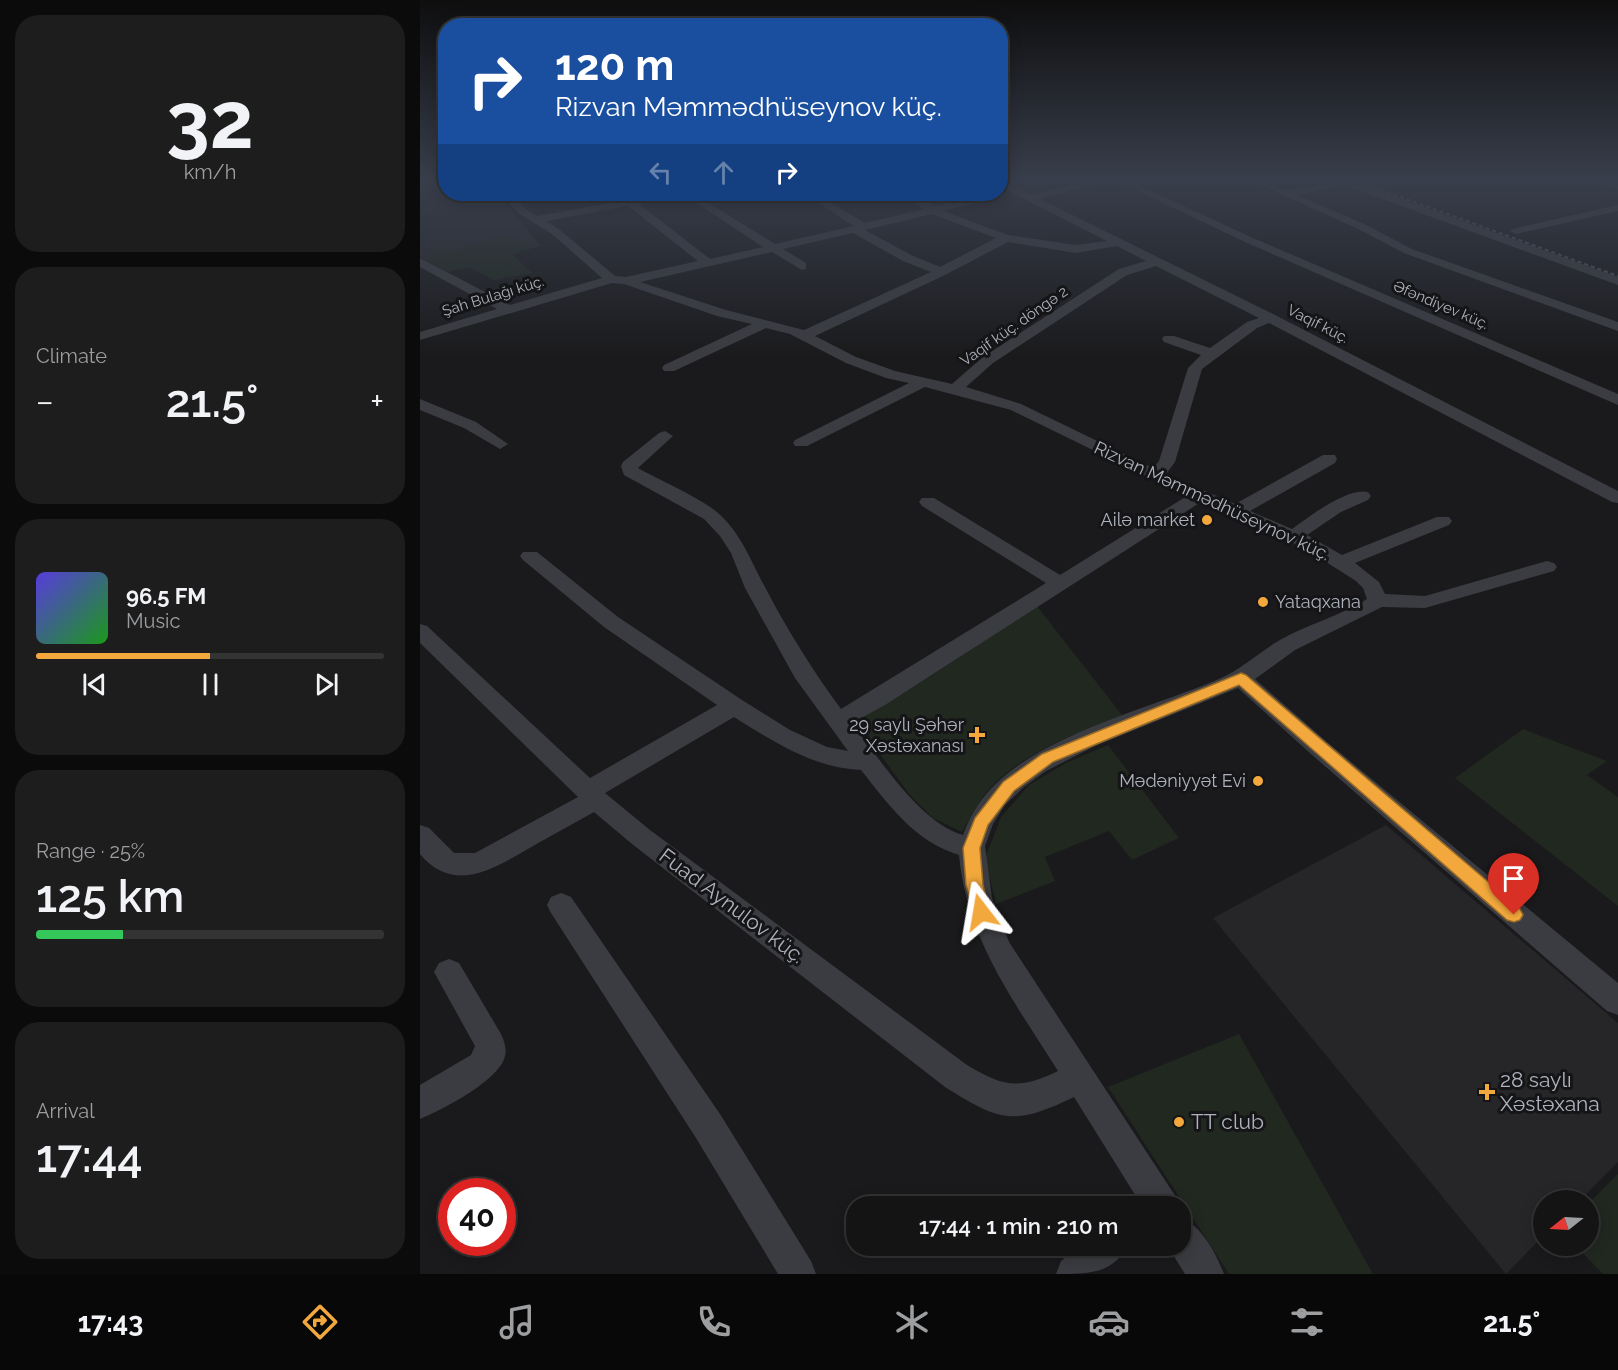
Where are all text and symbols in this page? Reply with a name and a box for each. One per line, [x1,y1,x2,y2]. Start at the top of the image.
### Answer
text: 120 m [555,41,674,90]
icon: right [456,42,534,120]
text: 32 [166,75,254,166]
text: Rizvan Məmmədhüseynov küç. [555,91,942,122]
icon: left [644,156,677,189]
icon: ahead [707,156,740,189]
icon: right [770,156,803,189]
text: km/h [184,160,236,184]
street label: Şah Bulağı küç. [440,272,546,320]
street label: Əfəndiyev küç. [1391,277,1491,333]
street label: Vaqif küç. döngə 2 [957,282,1071,370]
street label: Vaqif küç. [1284,301,1352,347]
text: Climate [36,344,107,368]
text: 21.5° [166,375,258,428]
text: − [36,382,54,421]
text: + [370,382,384,421]
street label: Rizvan Məmmədhüseynov küç. [1091,437,1333,565]
place label: Ailә market [1101,509,1195,530]
marker: Ailә market [1200,513,1214,527]
text: 96.5 FM [126,583,206,609]
place label: Yataqxana [1275,591,1361,612]
marker: Yataqxana [1256,595,1270,609]
text: Music [126,609,180,633]
icon: previous [78,668,111,701]
icon: pause [194,668,227,701]
icon: next [310,668,343,701]
place label: 29 saylı Şəhər Xəstəxanası [849,714,965,756]
marker: 29 saylı Şəhər Xəstəxanası [968,726,986,744]
place label: Mədəniyyət Evi [1119,770,1246,791]
marker: Mədəniyyət Evi [1251,774,1265,788]
text: Range · 25% [36,839,145,863]
street label: Fuad Aynulov küç. [655,843,810,968]
pin [1488,853,1539,915]
icon: arrive [1497,862,1530,895]
text: 125 km [36,870,184,923]
position arrow [949,880,1013,944]
place label: 28 saylı Xəstəxana [1500,1067,1600,1116]
marker: 28 saylı Xəstəxana [1478,1083,1496,1101]
text: Arrival [36,1099,95,1123]
place label: TT club [1191,1109,1264,1134]
marker: TT club [1172,1115,1186,1129]
text: 17:44 [36,1130,143,1183]
speed limit sign: 40 [438,1178,516,1256]
north arrow [1533,1190,1599,1256]
map controls [1533,1190,1599,1256]
text: 17:44 · 1 min · 210 m [919,1213,1118,1239]
icon: directions [299,1301,341,1343]
icon: music [496,1301,538,1343]
icon: phone [693,1301,735,1343]
icon: climate [891,1301,933,1343]
icon: car [1088,1301,1130,1343]
icon: filters [1286,1301,1328,1343]
text: 17:43 [78,1307,143,1338]
text: 21.5° [1483,1307,1540,1338]

